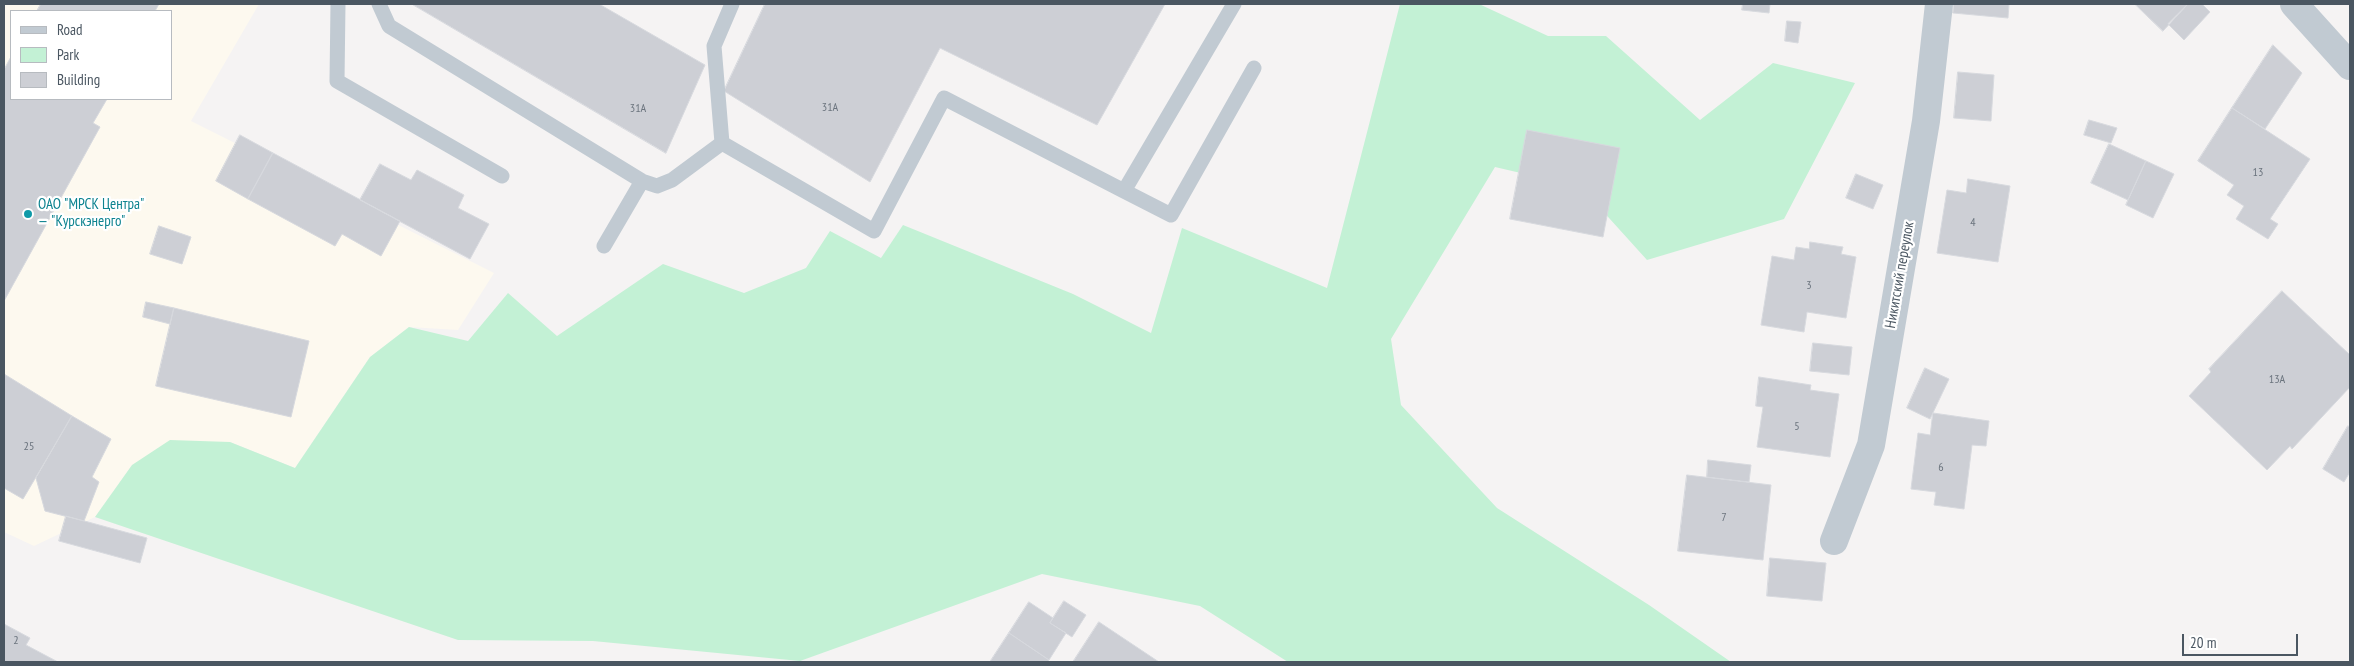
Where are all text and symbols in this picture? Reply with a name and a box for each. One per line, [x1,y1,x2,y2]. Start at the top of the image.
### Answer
legend [10,10,172,100]
text: Road [57,20,83,39]
text: Park [57,45,79,64]
text: Building [57,70,100,89]
house number: 31А [822,101,838,115]
house number: 31А [630,102,646,116]
house number: 13 [2253,166,2263,180]
place label: ОАО "МРСК Центра" — "Курскэнерго" [38,196,144,231]
marker: ОАО "МРСК Центра" — "Курскэнерго" [22,208,34,220]
house number: 4 [1970,216,1976,230]
street label: Никитский переулок [1882,220,1918,330]
house number: 3 [1806,279,1812,293]
house number: 13А [2269,373,2285,387]
house number: 5 [1794,420,1800,434]
house number: 25 [24,440,34,454]
house number: 6 [1938,461,1944,475]
house number: 7 [1721,511,1727,525]
scale bar [2184,624,2300,656]
text: 20 m [2190,633,2216,652]
house number: 2 [13,634,19,648]

